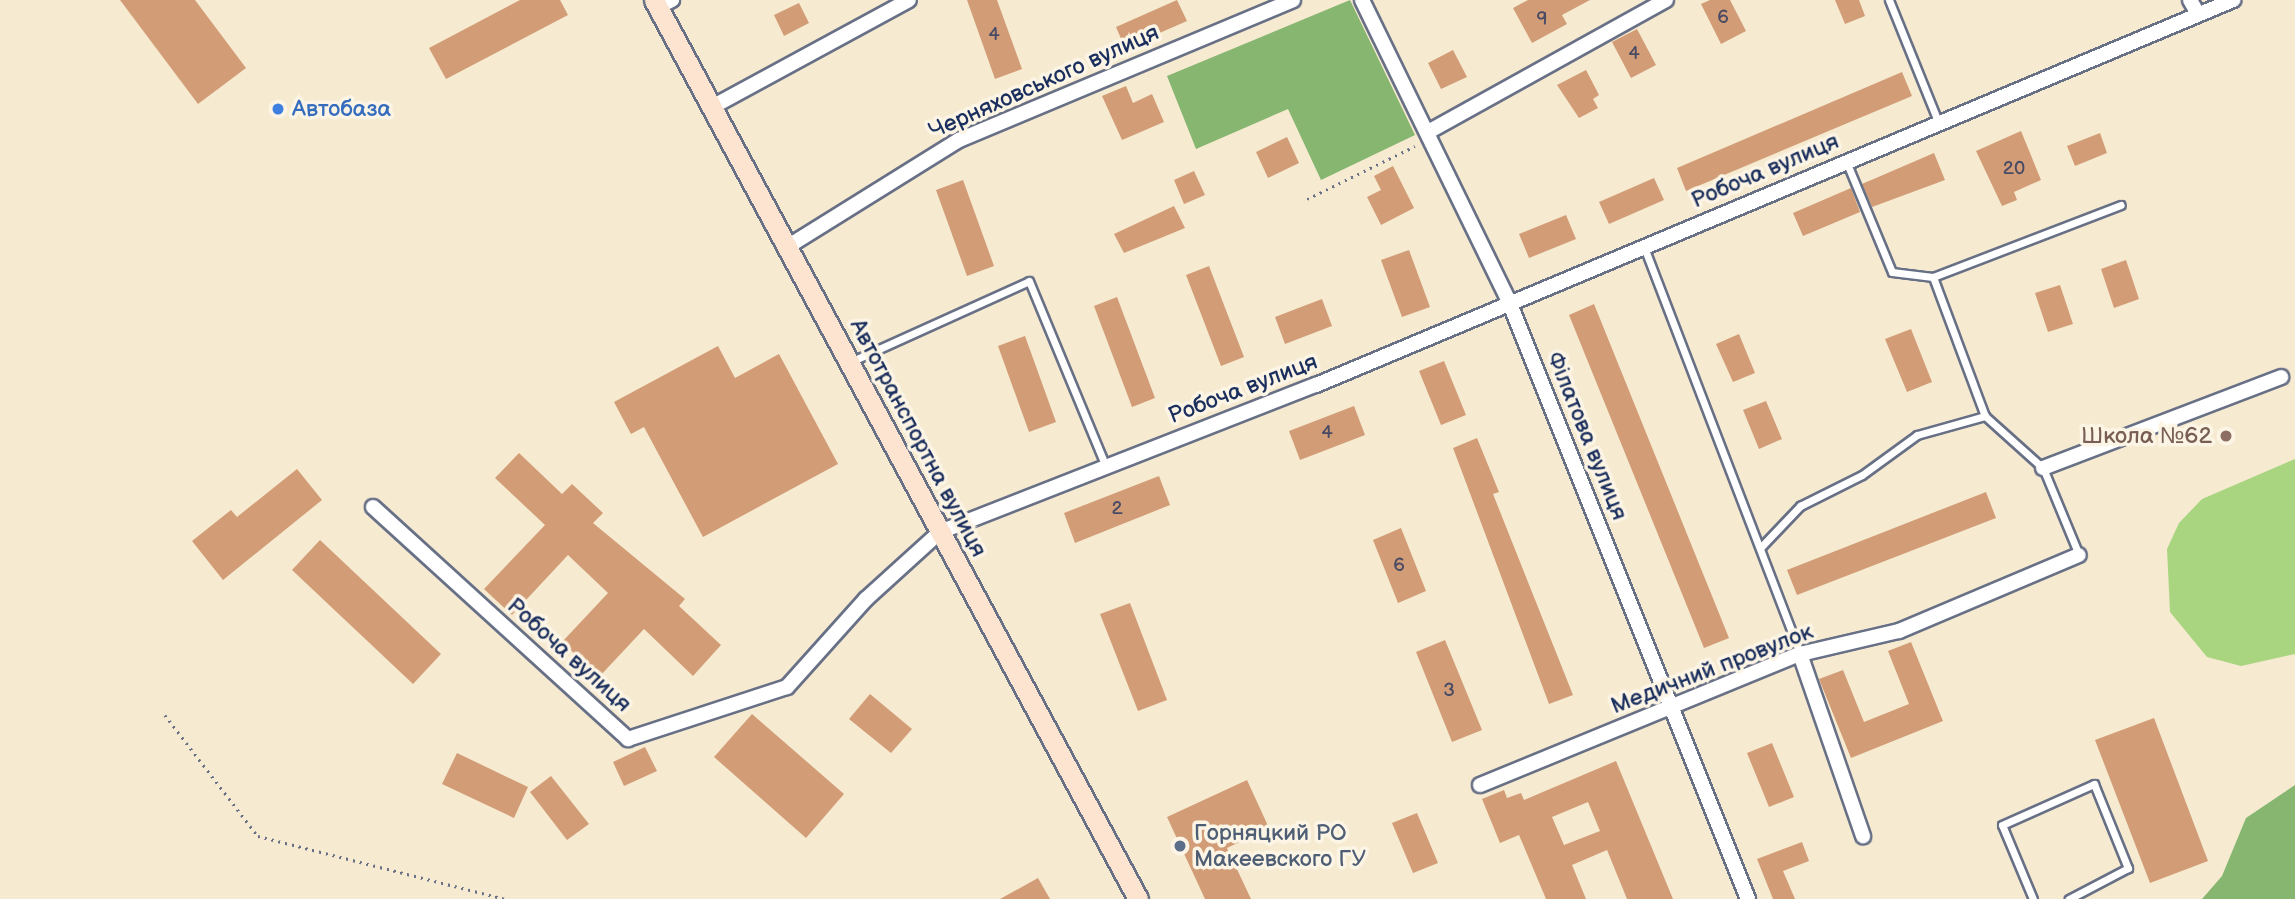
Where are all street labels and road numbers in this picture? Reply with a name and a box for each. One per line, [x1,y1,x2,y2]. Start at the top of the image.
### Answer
street label: Черняховського вулиця [925,19,1163,145]
street label: Робоча вулиця [1687,127,1843,215]
street label: Автотранспортна вулиця [843,314,993,562]
street label: Робоча вулиця [1164,348,1322,430]
street label: Філатова вулиця [1541,348,1633,524]
street label: Робоча вулиця [501,592,637,718]
street label: Медичний провулок [1607,618,1817,720]

